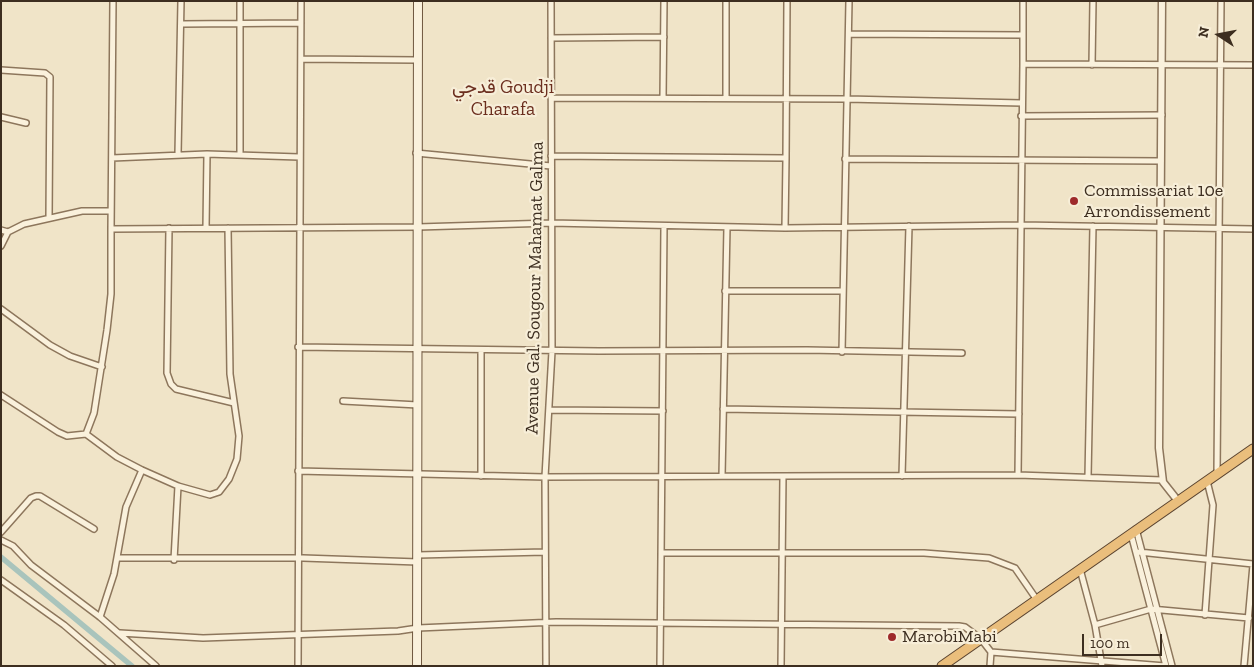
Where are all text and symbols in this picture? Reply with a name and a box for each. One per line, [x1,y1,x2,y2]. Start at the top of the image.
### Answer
north arrow [1194,10,1244,60]
text: N [1194,25,1213,39]
district label: قدجي Goudji Charafa [452,77,554,121]
street label: Avenue Gal. Sougour Mahamat Galma [522,141,548,435]
place label: Commissariat 10e Arrondissement [1084,180,1223,222]
marker: Commissariat 10e Arrondissement [1068,195,1080,207]
scale bar [1084,624,1164,656]
place label: MarobiMabi [902,626,997,648]
marker: MarobiMabi [886,631,898,643]
text: 100 m [1090,634,1129,652]

